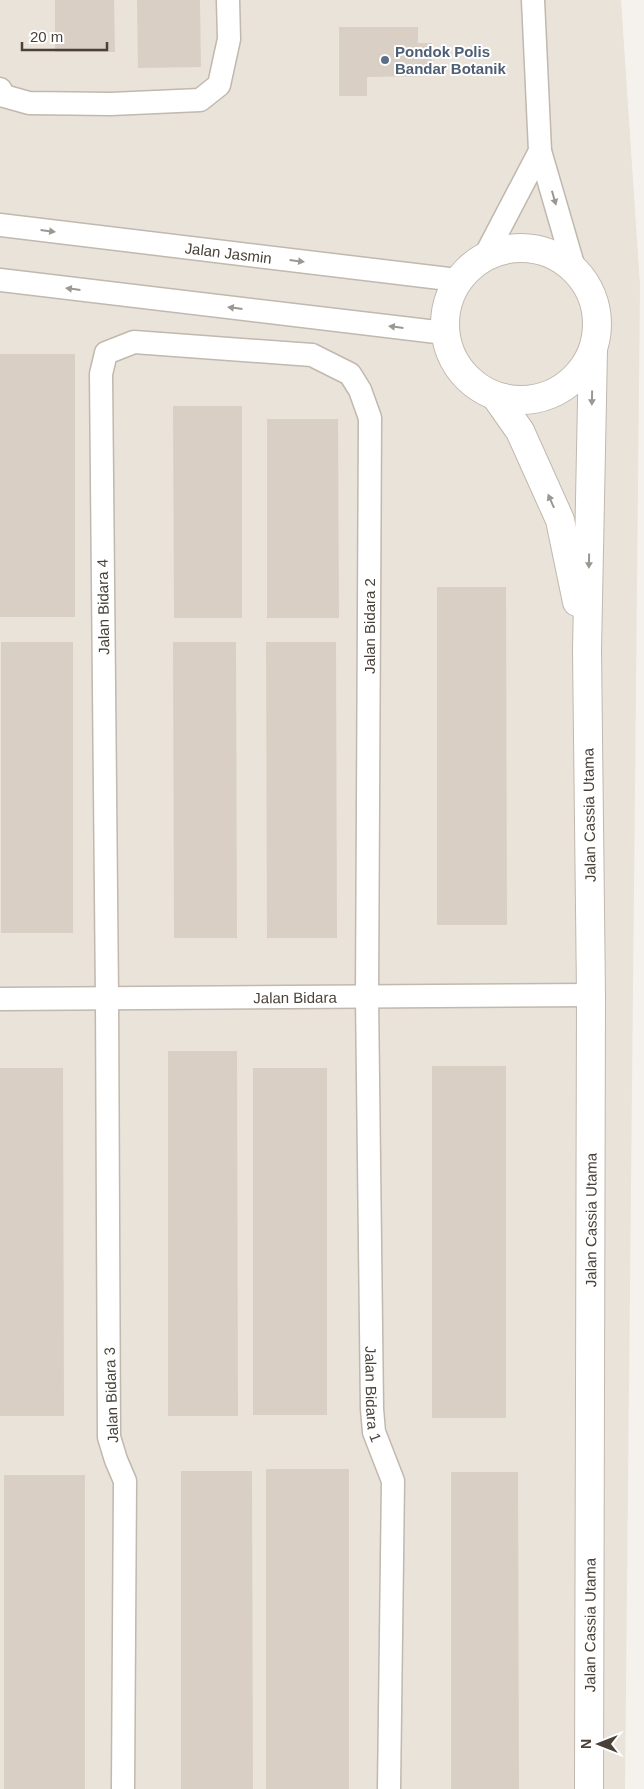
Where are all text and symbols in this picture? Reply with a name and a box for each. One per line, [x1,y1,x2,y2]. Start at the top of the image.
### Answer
scale bar [22,20,108,52]
text: 20 m [30,28,63,45]
place label: Pondok Polis Bandar Botanik [395,43,507,77]
marker: Pondok Polis Bandar Botanik [379,54,391,66]
one-way arrow [550,190,558,205]
one-way arrow [41,227,57,235]
street label: Jalan Jasmin [184,239,273,266]
one-way arrow [289,257,305,265]
one-way arrow [65,285,81,293]
one-way arrow [227,304,243,312]
one-way arrow [388,323,404,331]
one-way arrow [588,391,596,407]
one-way arrow [547,494,555,508]
one-way arrow [585,553,593,569]
street label: Jalan Bidara 4 [94,559,112,655]
street label: Jalan Bidara 2 [361,578,378,674]
street label: Jalan Cassia Utama [579,747,599,882]
street label: Jalan Bidara [253,988,337,1006]
street label: Jalan Cassia Utama [582,1152,599,1287]
street label: Jalan Bidara 1 [363,1346,385,1444]
street label: Jalan Bidara 3 [101,1347,121,1443]
street label: Jalan Cassia Utama [581,1557,598,1692]
north arrow [574,1719,624,1769]
text: N [578,1739,594,1749]

